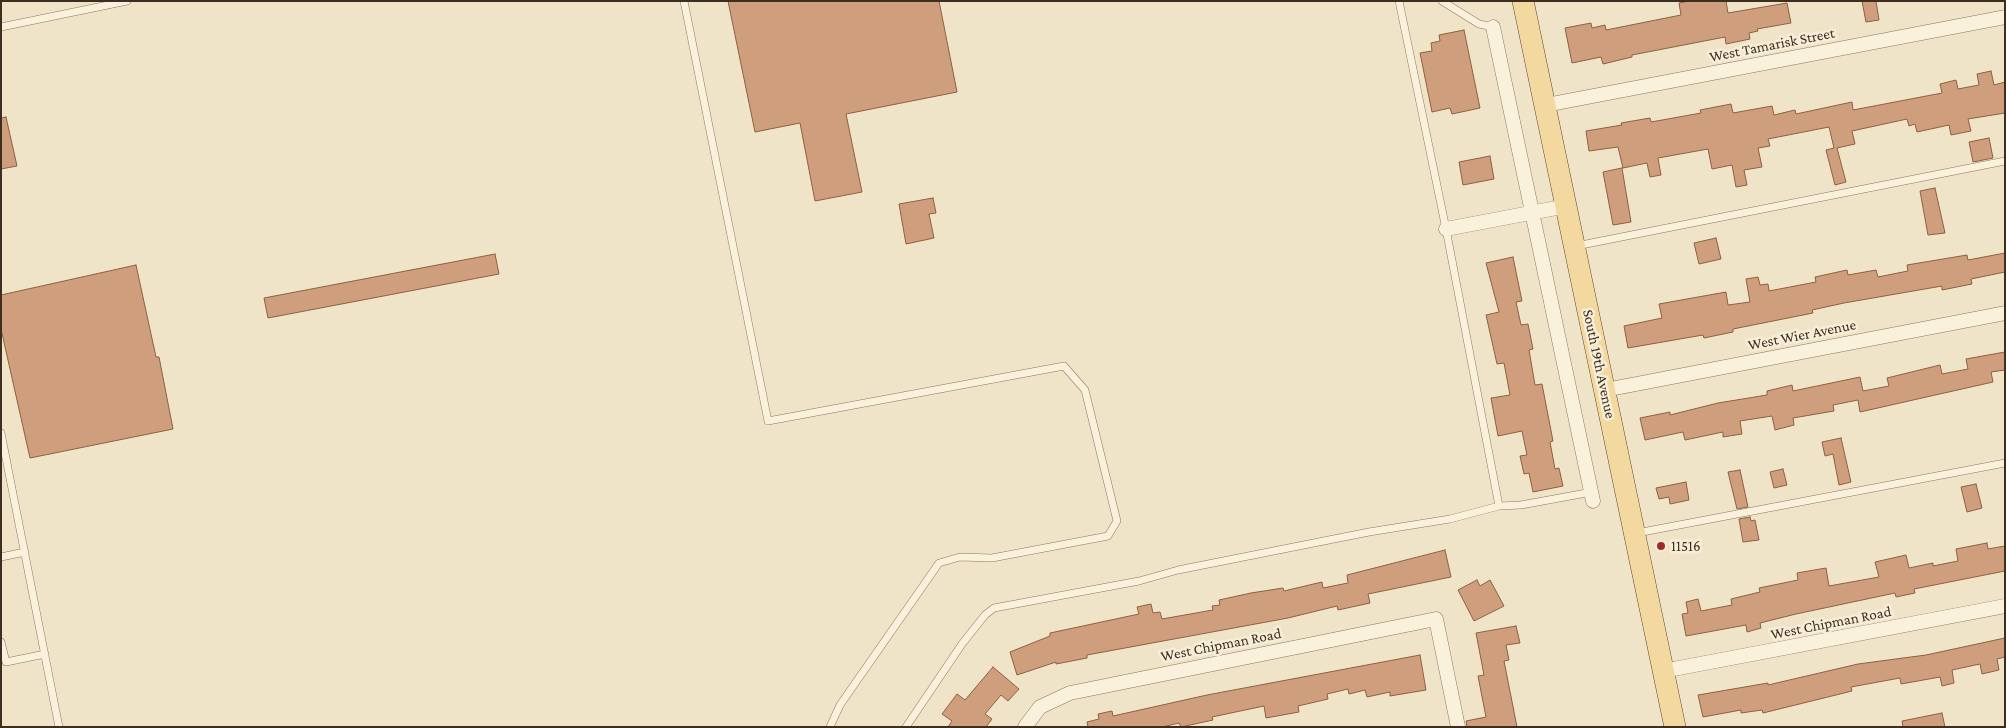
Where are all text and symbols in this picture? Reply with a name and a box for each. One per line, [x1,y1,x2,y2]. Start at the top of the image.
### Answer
street label: West Tamarisk Street [1708,24,1836,66]
street label: South 19th Avenue [1579,308,1619,420]
street label: West Wier Avenue [1746,316,1858,354]
place label: 11516 [1671,537,1701,555]
marker: 11516 [1655,540,1667,552]
street label: West Chipman Road [1769,602,1893,644]
street label: West Chipman Road [1159,624,1283,666]

